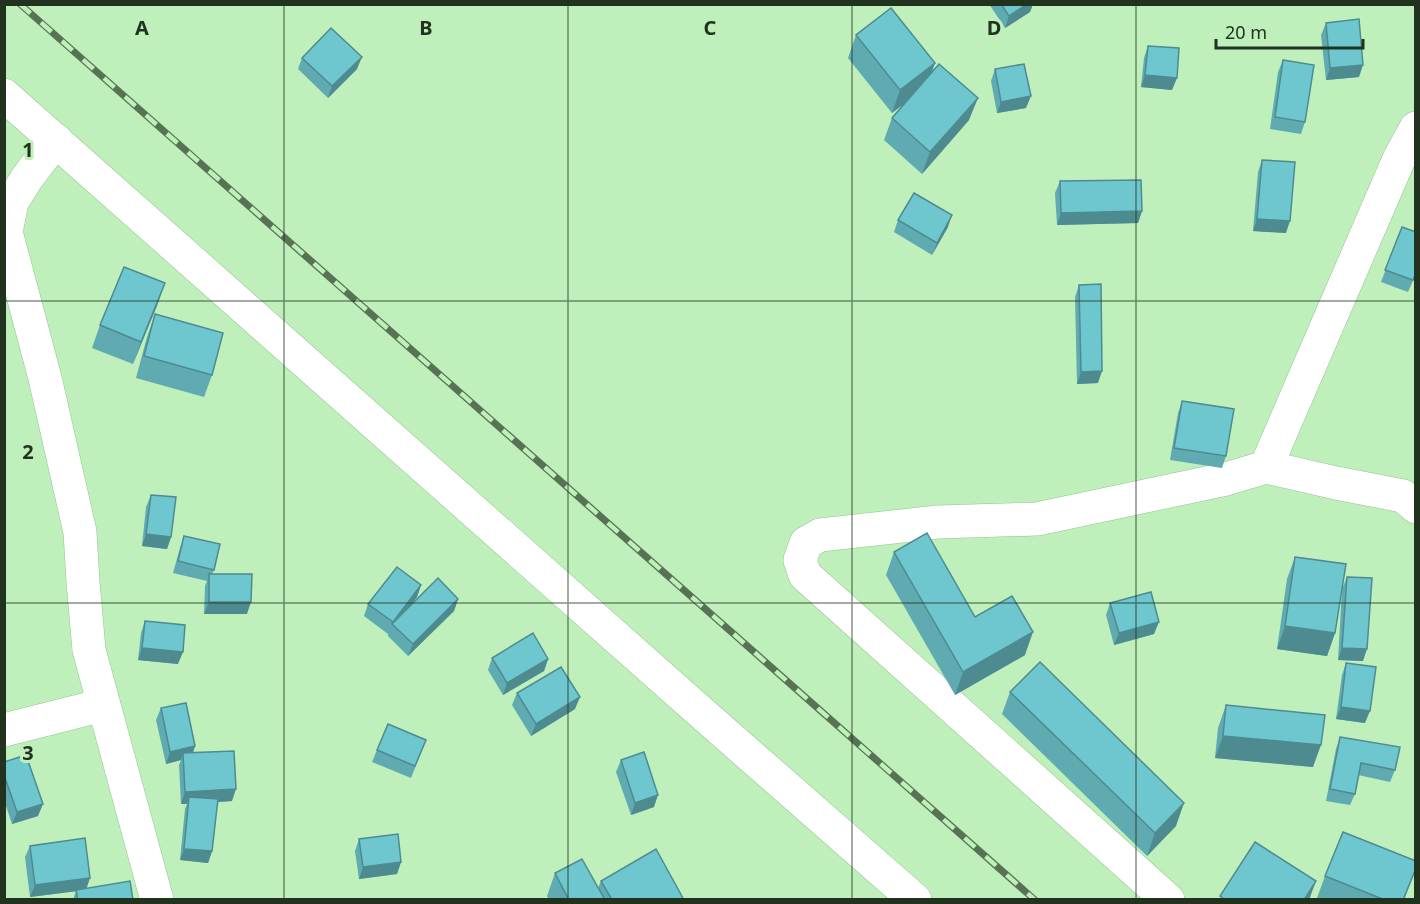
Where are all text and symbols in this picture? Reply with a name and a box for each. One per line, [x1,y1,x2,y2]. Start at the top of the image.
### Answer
scale bar [1216,12,1363,50]
text: A [135,14,149,41]
text: B [419,14,433,41]
text: C [704,14,717,41]
text: D [987,14,1001,41]
text: 20 m [1225,20,1267,44]
text: 1 [22,136,34,163]
text: 2 [22,438,34,465]
text: 3 [22,739,34,766]

